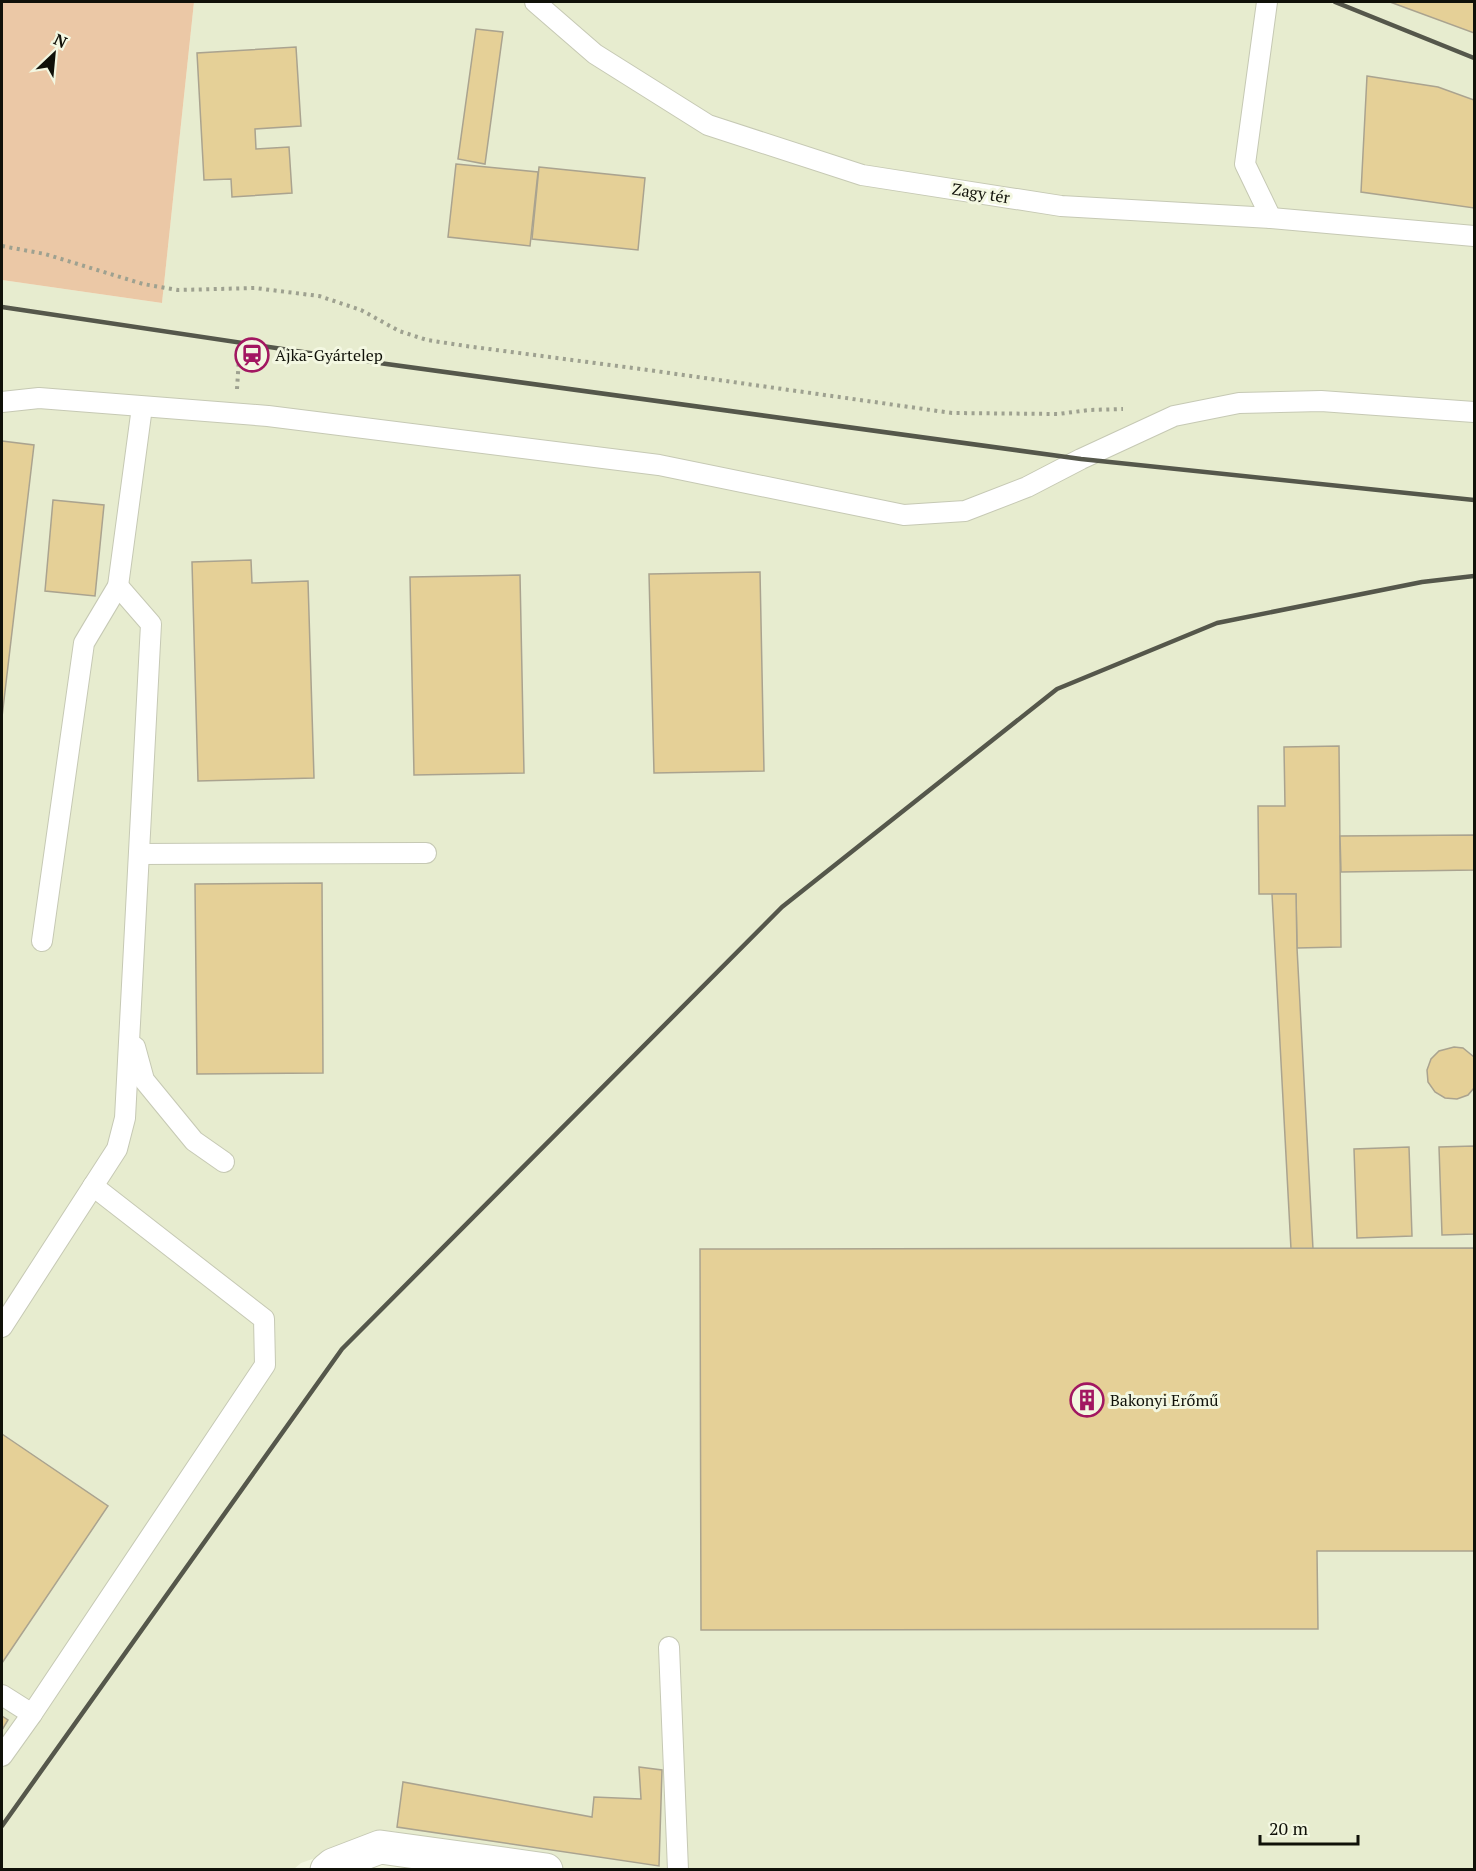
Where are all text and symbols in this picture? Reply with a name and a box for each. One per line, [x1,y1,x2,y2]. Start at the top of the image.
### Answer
north arrow [24,24,84,84]
text: N [50,28,71,53]
street label: Zagy tér [950,178,1012,209]
station icon: Ajka-Gyártelep [234,337,270,373]
place label: Ajka-Gyártelep [275,344,383,366]
building icon: Bakonyi Erőmű [1069,1382,1105,1418]
place label: Bakonyi Erőmű [1110,1389,1218,1411]
scale bar [1260,1808,1358,1846]
text: 20 m [1269,1816,1309,1840]

